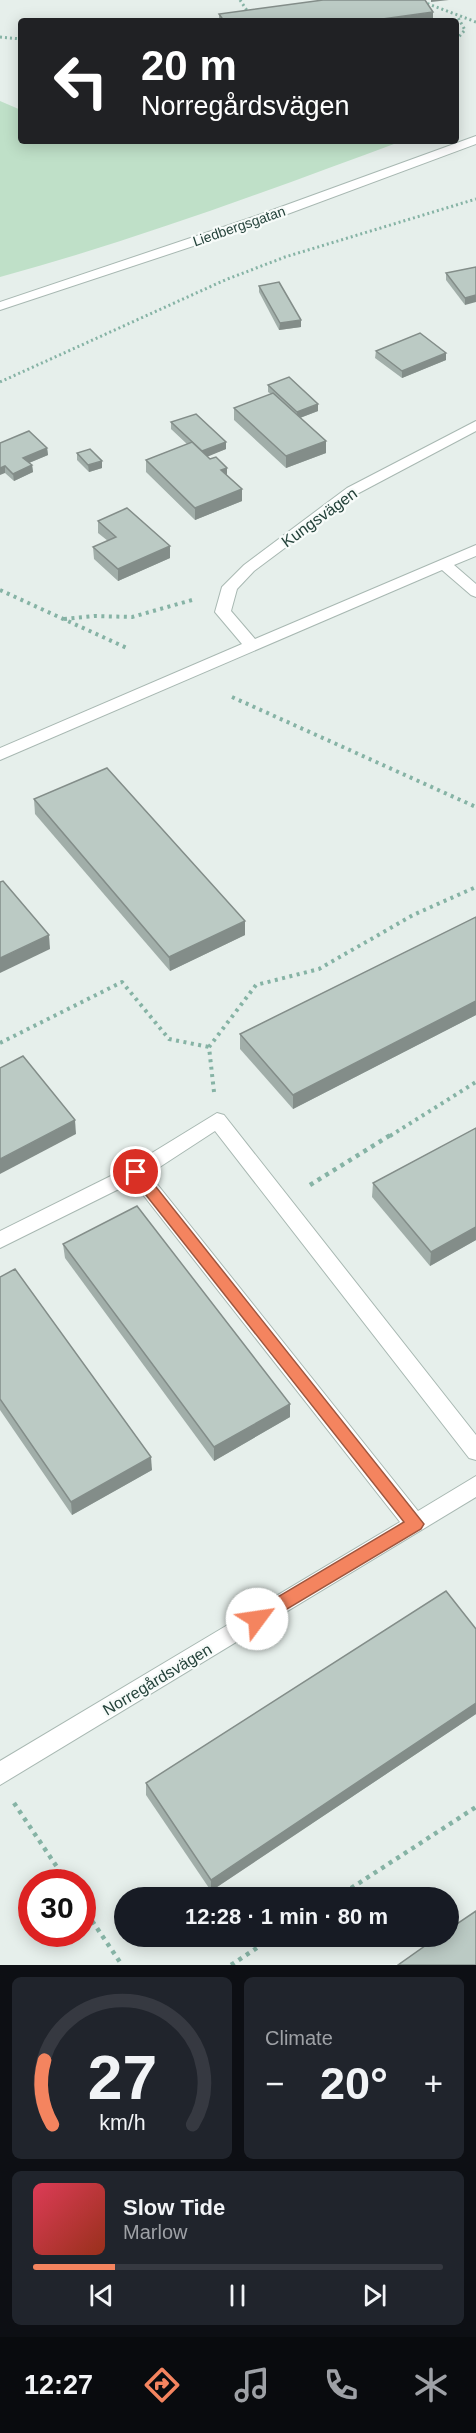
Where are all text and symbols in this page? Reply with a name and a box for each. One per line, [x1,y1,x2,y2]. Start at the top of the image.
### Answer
icon: left [42,42,120,120]
text: 20 m [141,42,237,89]
text: Norregårdsvägen [141,91,350,121]
street label: Liedbergsgatan [191,203,287,249]
street label: Kungsvägen [278,484,360,550]
pin [110,1146,161,1197]
icon: arrive [119,1155,152,1188]
position arrow [225,1587,289,1651]
street label: Norregårdsvägen [100,1640,215,1719]
speed limit sign: 30 [18,1869,96,1947]
text: 12:28 · 1 min · 80 m [185,1904,388,1929]
text: Climate [265,2027,333,2049]
text: 27 [87,2043,157,2112]
text: 20° [320,2058,388,2109]
text: − [265,2065,284,2102]
text: + [424,2065,443,2102]
text: km/h [99,2111,145,2135]
text: Slow Tide [123,2195,225,2220]
text: Marlow [123,2221,187,2243]
icon: previous [85,2279,118,2312]
icon: pause [221,2279,254,2312]
icon: next [358,2279,391,2312]
icon: directions [141,2364,183,2406]
icon: music [231,2364,273,2406]
icon: phone [320,2364,362,2406]
icon: climate [410,2364,452,2406]
text: 12:27 [24,2370,93,2400]

